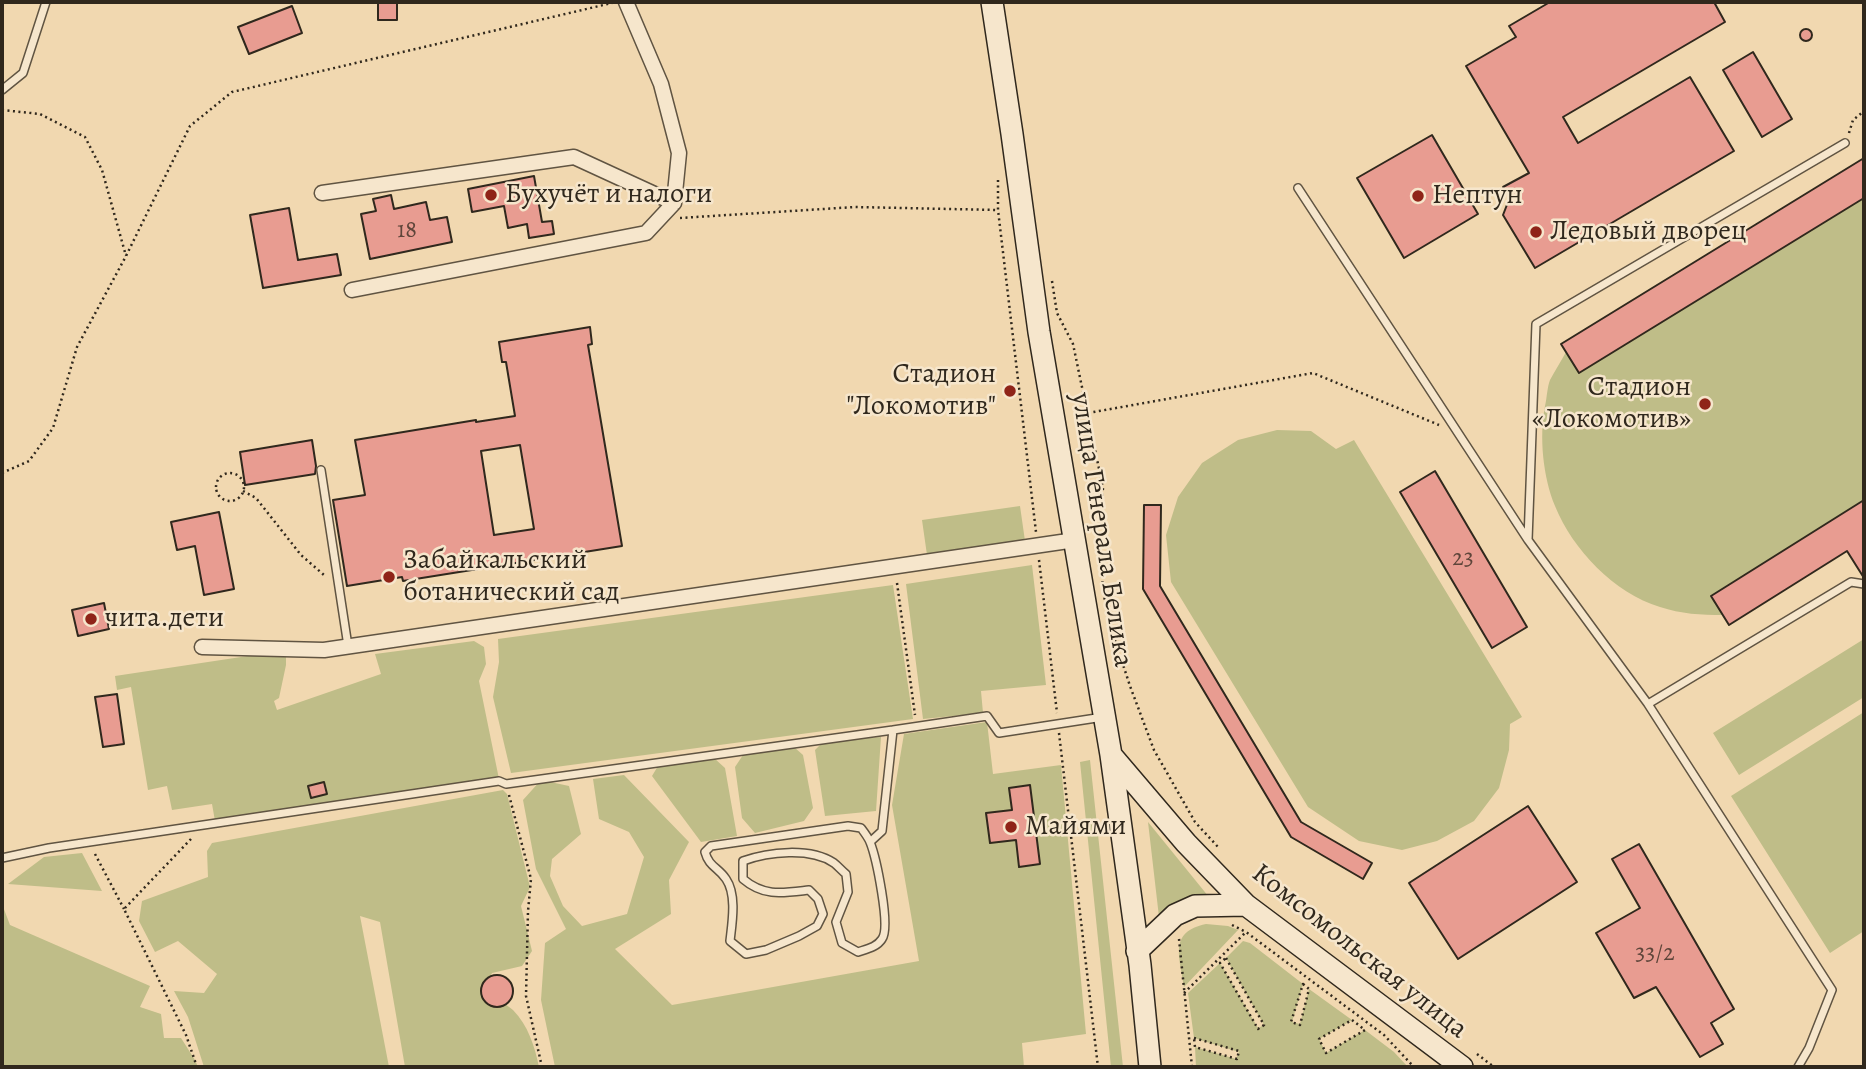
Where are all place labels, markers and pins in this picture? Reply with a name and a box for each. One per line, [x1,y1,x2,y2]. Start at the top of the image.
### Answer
place label: Бухучёт и налоги [505,178,712,212]
place label: Нептун [1432,179,1523,213]
marker: Бухучёт и налоги [483,187,499,203]
marker: Нептун [1410,188,1426,204]
place label: Ледовый дворец [1550,215,1747,249]
marker: Ледовый дворец [1528,224,1544,240]
place label: Стадион "Локомотив" [846,358,996,424]
place label: Стадион «Локомотив» [1532,371,1691,437]
marker: Стадион "Локомотив" [1002,383,1018,399]
marker: Стадион «Локомотив» [1697,396,1713,412]
place label: Забайкальский ботанический сад [403,544,620,610]
marker: Забайкальский ботанический сад [381,569,397,585]
place label: чита.дети [105,602,224,636]
marker: чита.дети [83,611,99,627]
place label: Майями [1025,810,1126,844]
marker: Майями [1003,819,1019,835]

